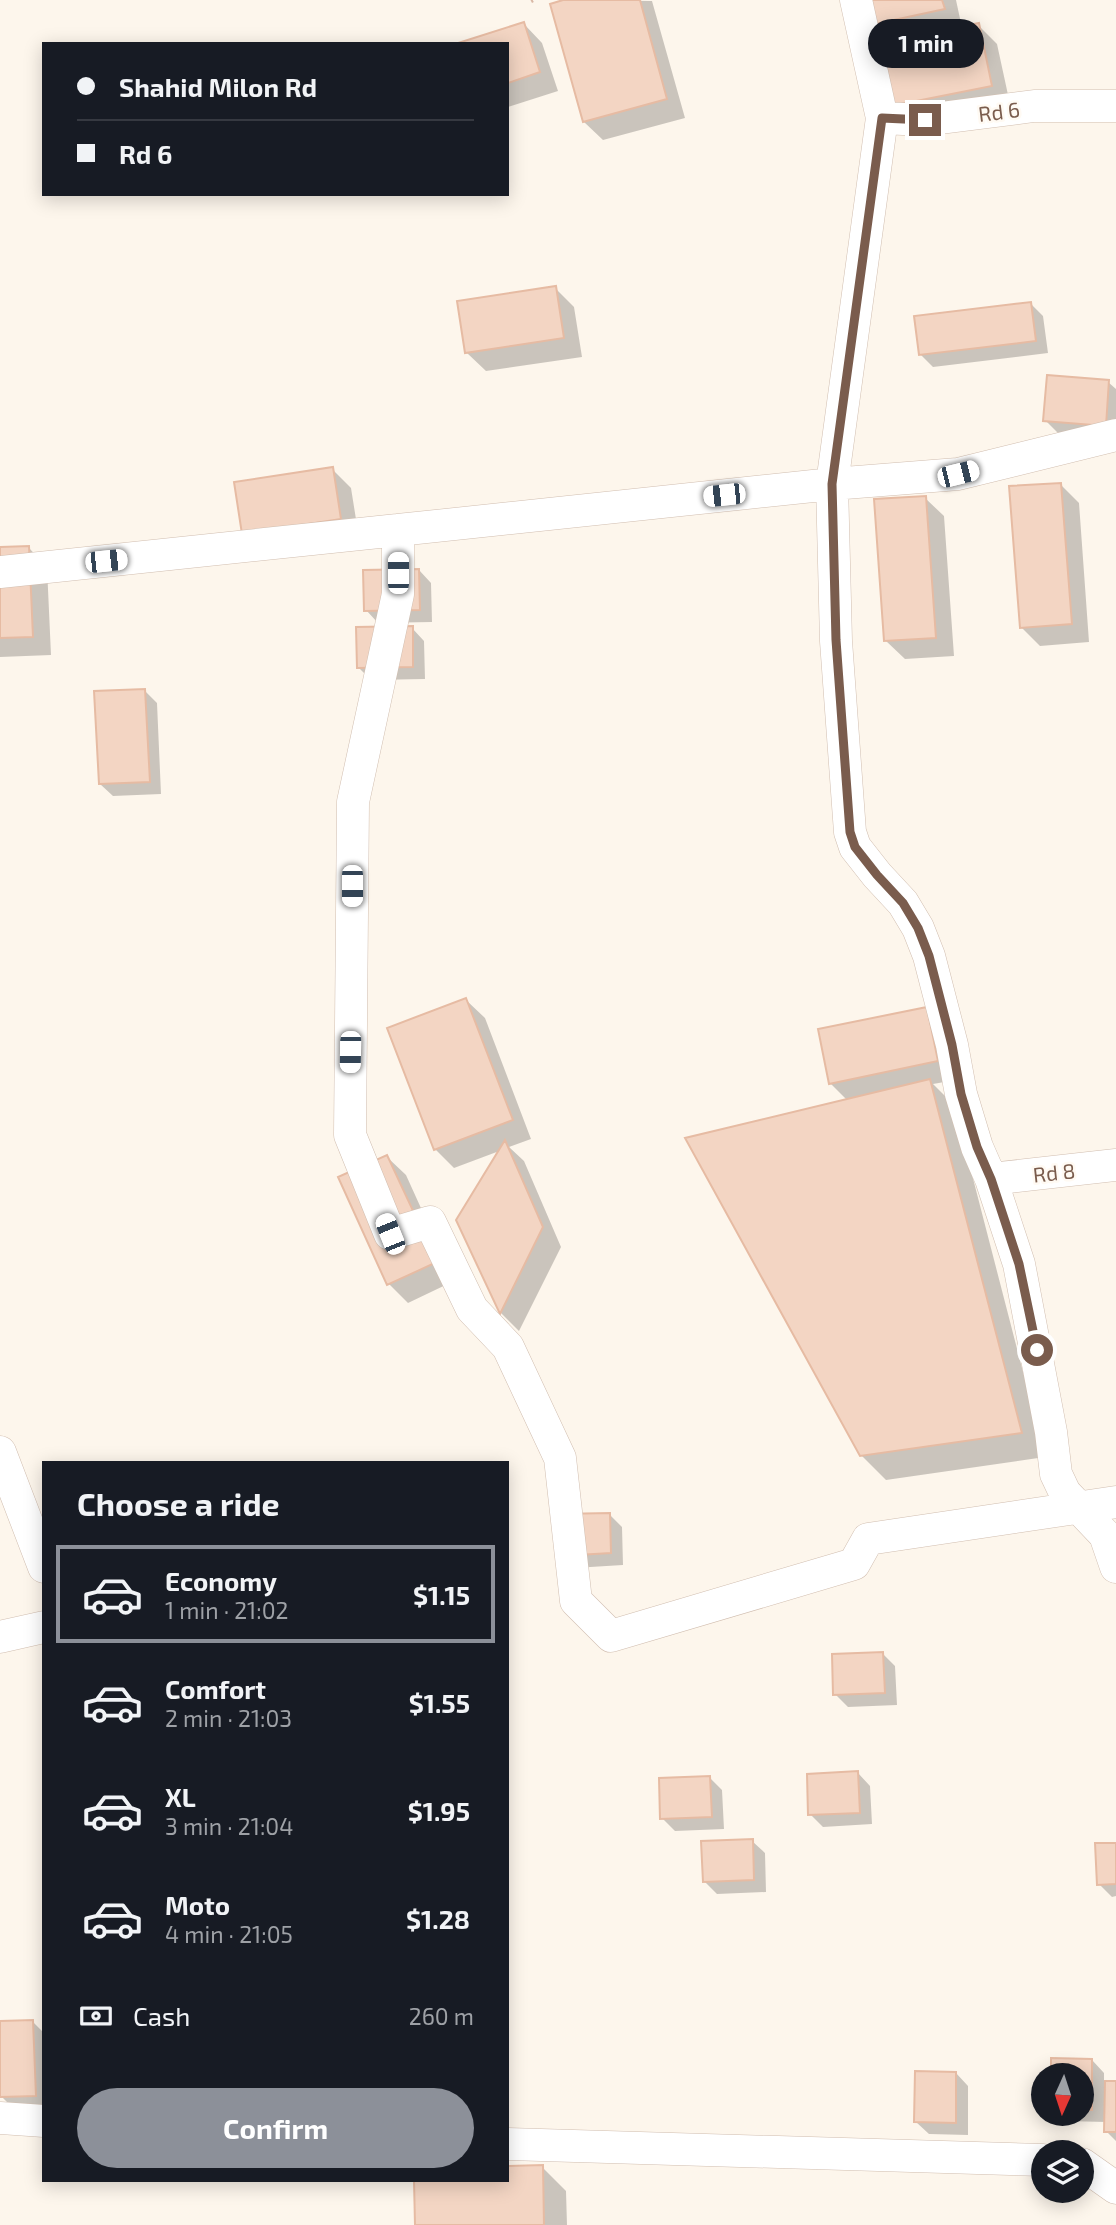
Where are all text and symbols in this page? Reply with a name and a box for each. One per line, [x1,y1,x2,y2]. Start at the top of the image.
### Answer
callout: 1 min [867,18,983,68]
text: 1 min [898,29,954,57]
text: Shahid Milon Rd [119,71,317,102]
street label: Rd 6 [977,96,1021,126]
route end [909,104,941,136]
text: Rd 6 [119,138,172,169]
car [936,459,981,489]
car [703,482,746,508]
car [85,548,128,574]
car [388,552,409,594]
car [342,865,363,907]
car [340,1031,361,1073]
street label: Rd 8 [1032,1157,1076,1187]
car [373,1211,408,1257]
route start [1021,1334,1053,1366]
text: Choose a ride [77,1484,280,1522]
icon: car [81,1563,144,1626]
text: Economy [165,1565,277,1596]
text: $1.15 [413,1579,470,1610]
text: 1 min · 21:02 [165,1596,289,1624]
icon: car [81,1671,144,1734]
text: Comfort [165,1673,266,1704]
text: $1.55 [409,1687,470,1718]
text: 2 min · 21:03 [165,1704,292,1732]
icon: car [81,1779,144,1842]
text: XL [165,1781,196,1812]
text: $1.95 [408,1795,470,1826]
text: 3 min · 21:04 [165,1812,293,1840]
icon: car [81,1887,144,1950]
text: Moto [165,1889,230,1920]
text: $1.28 [406,1903,470,1934]
text: 4 min · 21:05 [165,1920,293,1948]
icon: cash [77,1997,115,2035]
text: Cash [133,2000,190,2031]
text: 260 m [409,2002,474,2030]
north arrow [1031,2063,1094,2126]
map controls [1031,2063,1094,2203]
button: Confirm [77,2088,474,2168]
button: layers [1031,2140,1094,2203]

